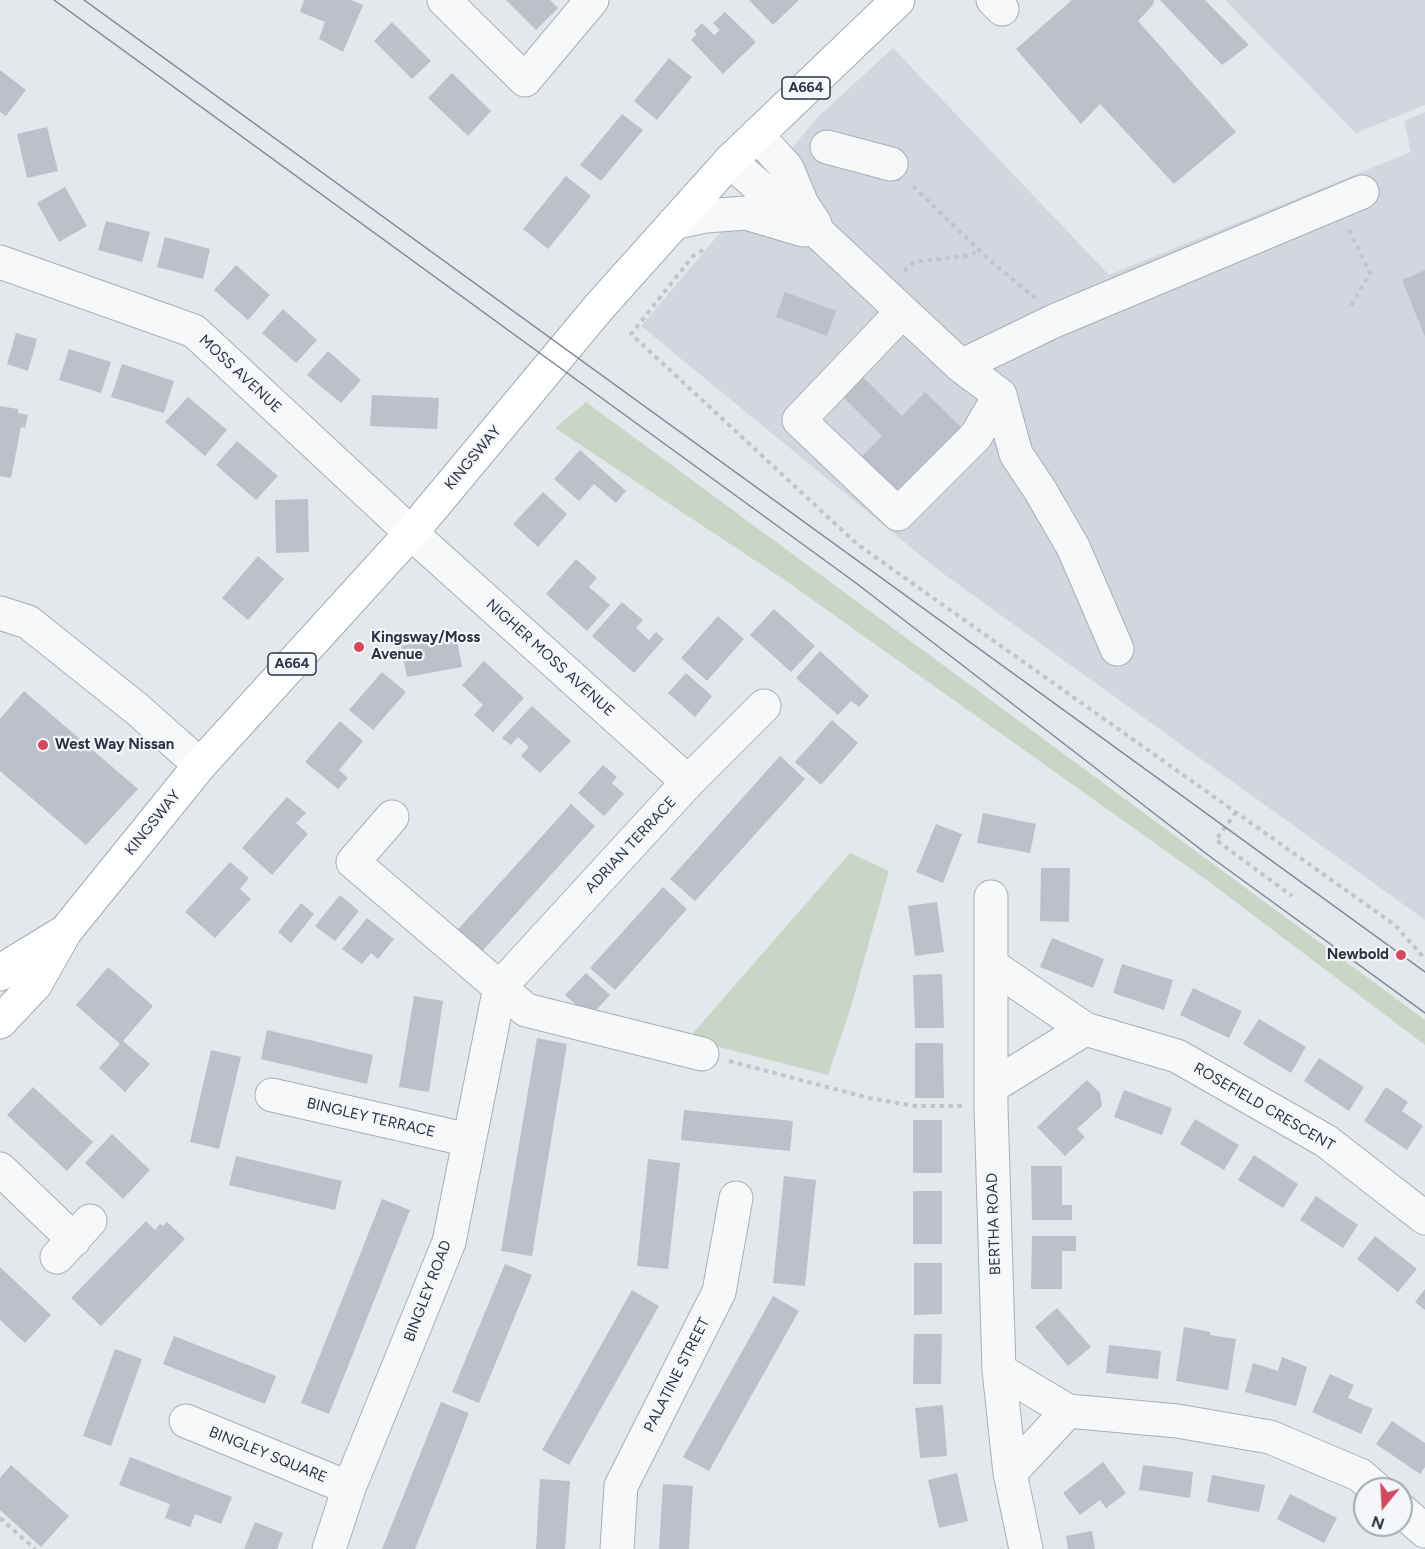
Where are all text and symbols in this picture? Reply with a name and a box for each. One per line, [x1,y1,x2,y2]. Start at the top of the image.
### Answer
road number: A664 [782,77,830,99]
street label: MOSS AVENUE [195,331,285,417]
street label: KINGSWAY [441,422,505,494]
street label: NIGHER MOSS AVENUE [482,596,618,720]
place label: Kingsway/Moss Avenue [371,629,480,664]
marker: Kingsway/Moss Avenue [352,640,366,654]
road number: A664 [268,653,316,675]
place label: West Way Nissan [55,736,174,754]
marker: West Way Nissan [36,738,50,752]
street label: KINGSWAY [121,787,185,859]
street label: ADRIAN TERRACE [582,793,680,897]
place label: Newbold [1327,946,1389,964]
marker: Newbold [1394,948,1408,962]
street label: ROSEFIELD CRESCENT [1190,1059,1338,1155]
street label: BINGLEY TERRACE [305,1094,437,1142]
street label: BERTHA ROAD [983,1173,1005,1275]
street label: BINGLEY ROAD [400,1238,456,1344]
street label: PALATINE STREET [640,1315,714,1435]
street label: BINGLEY SQUARE [206,1423,330,1487]
north arrow [1353,1477,1413,1537]
text: N [1369,1512,1387,1534]

